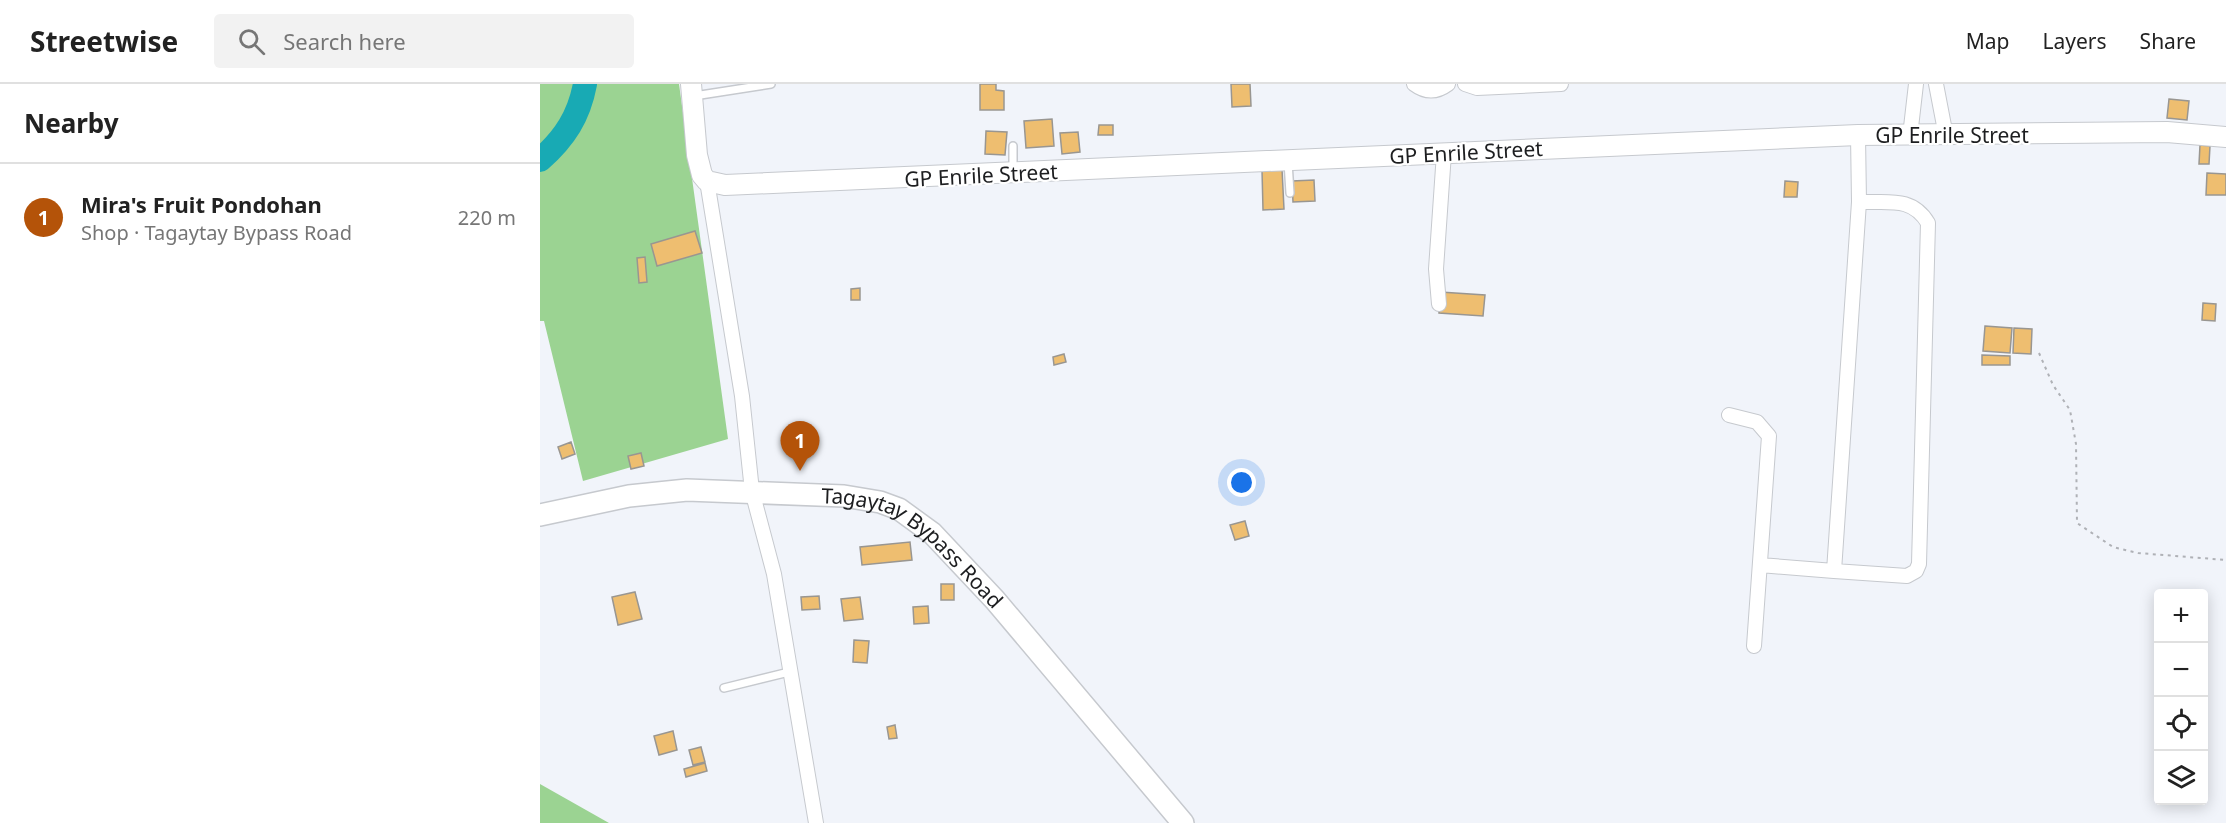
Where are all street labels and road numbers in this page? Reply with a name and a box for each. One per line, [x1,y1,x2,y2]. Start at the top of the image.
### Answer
street label: GP Enrile Street [1875,121,2029,149]
street label: GP Enrile Street [1389,134,1544,170]
street label: GP Enrile Street [904,157,1059,193]
street label: Tagaytay Bypass Road [821,481,1009,614]

